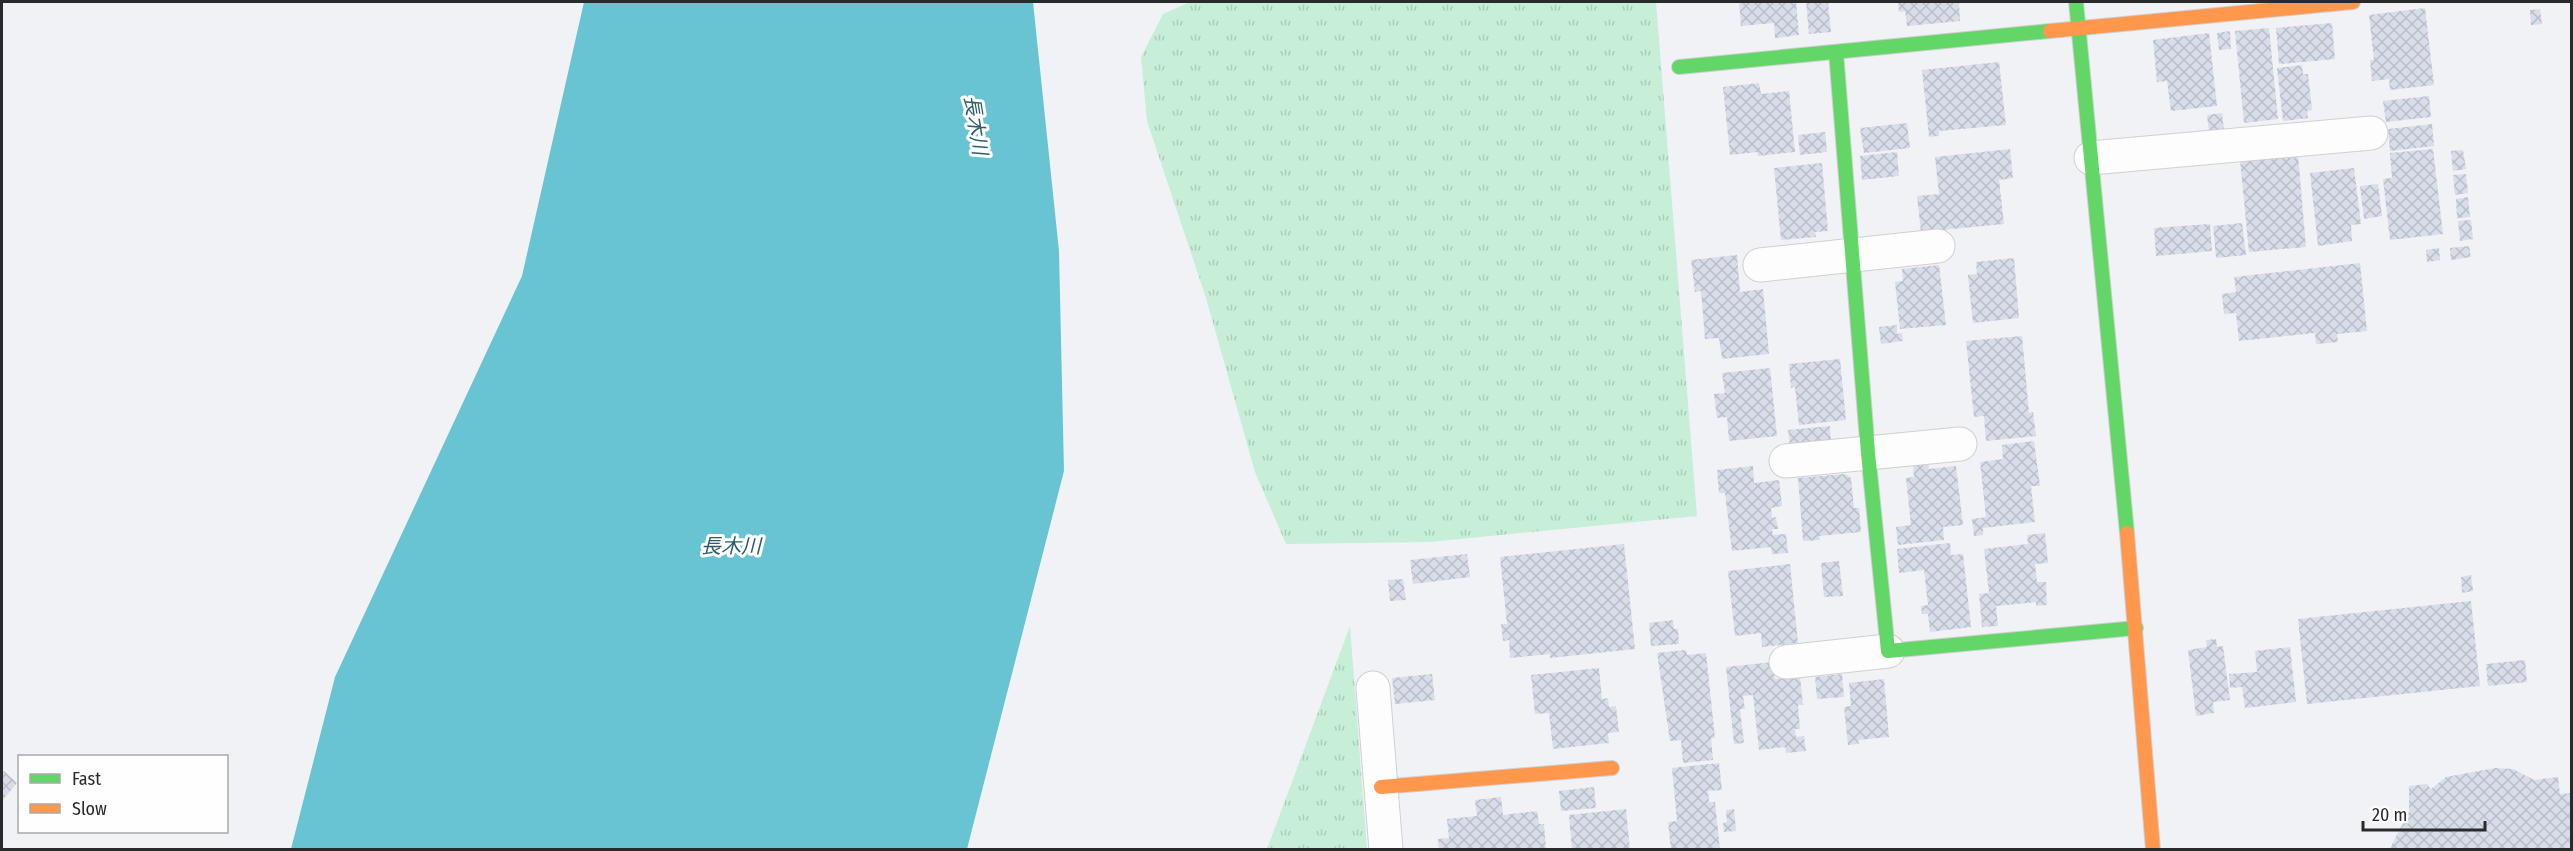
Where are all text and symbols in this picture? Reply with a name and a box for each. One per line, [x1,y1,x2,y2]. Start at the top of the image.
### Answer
water label: 長木川 [959,93,993,158]
water label: 長木川 [701,534,763,558]
legend [18,755,228,833]
text: Fast [72,768,101,790]
scale bar [2363,794,2484,832]
text: Slow [72,798,107,820]
text: 20 m [2372,804,2407,826]

